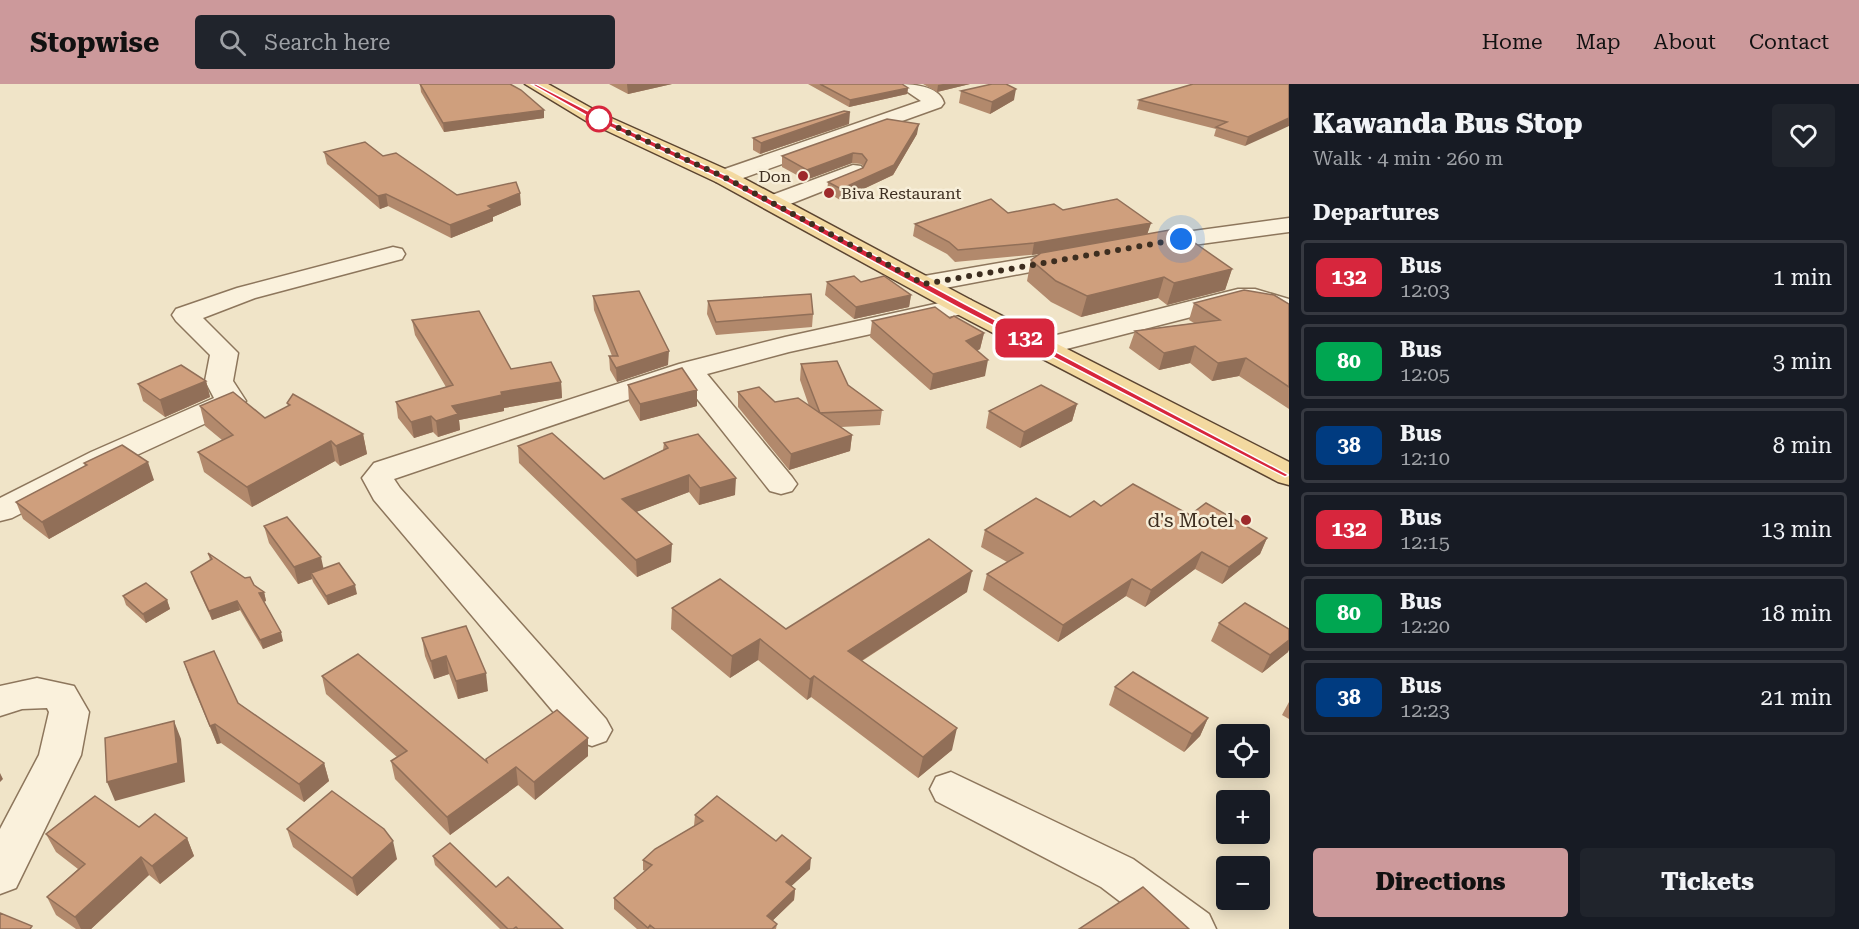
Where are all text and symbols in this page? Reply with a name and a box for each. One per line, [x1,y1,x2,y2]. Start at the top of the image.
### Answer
search box [195,15,615,69]
text: Stopwise [30,26,159,59]
icon: search [216,26,249,59]
text: Search here [264,30,390,55]
text: Home [1482,30,1543,54]
text: Map [1576,30,1621,54]
text: About [1654,30,1716,54]
text: Contact [1749,30,1829,54]
button: heart [1772,104,1835,167]
unlabelled marker [586,106,612,132]
text: Kawanda Bus Stop [1313,107,1583,140]
text: Walk · 4 min · 260 m [1313,146,1503,170]
place label: Don [758,167,791,186]
marker: Don [796,169,810,183]
place label: Biva Restaurant [841,184,962,203]
marker: Biva Restaurant [822,186,836,200]
text: Departures [1313,200,1439,225]
your location [1166,224,1196,254]
text: Bus [1400,253,1442,278]
text: 132 [1331,265,1367,289]
text: 1 min [1773,265,1832,290]
text: 12:03 [1400,278,1450,302]
line badge: 132 [990,318,1060,358]
text: 132 [1007,326,1043,350]
text: Bus [1400,337,1442,362]
text: 80 [1337,349,1361,373]
text: 3 min [1773,349,1832,374]
text: 12:05 [1400,362,1450,386]
text: Bus [1400,421,1442,446]
text: 38 [1337,433,1361,457]
text: 8 min [1773,433,1832,458]
text: 12:10 [1400,446,1450,470]
text: Bus [1400,505,1442,530]
place label: d's Motel [1147,508,1234,532]
marker: d's Motel [1239,513,1253,527]
text: 132 [1331,517,1367,541]
text: 13 min [1761,517,1832,542]
text: 12:15 [1400,530,1450,554]
text: Bus [1400,589,1442,614]
text: 80 [1337,601,1361,625]
text: 18 min [1761,601,1832,626]
text: 12:20 [1400,614,1450,638]
text: Bus [1400,673,1442,698]
text: 38 [1337,685,1361,709]
text: 21 min [1761,685,1832,710]
text: 12:23 [1400,698,1450,722]
map controls [1216,724,1270,910]
button: locate [1216,724,1270,778]
button: + [1216,790,1270,844]
button: Directions [1313,848,1568,917]
button: Tickets [1580,848,1835,917]
button: − [1216,856,1270,910]

